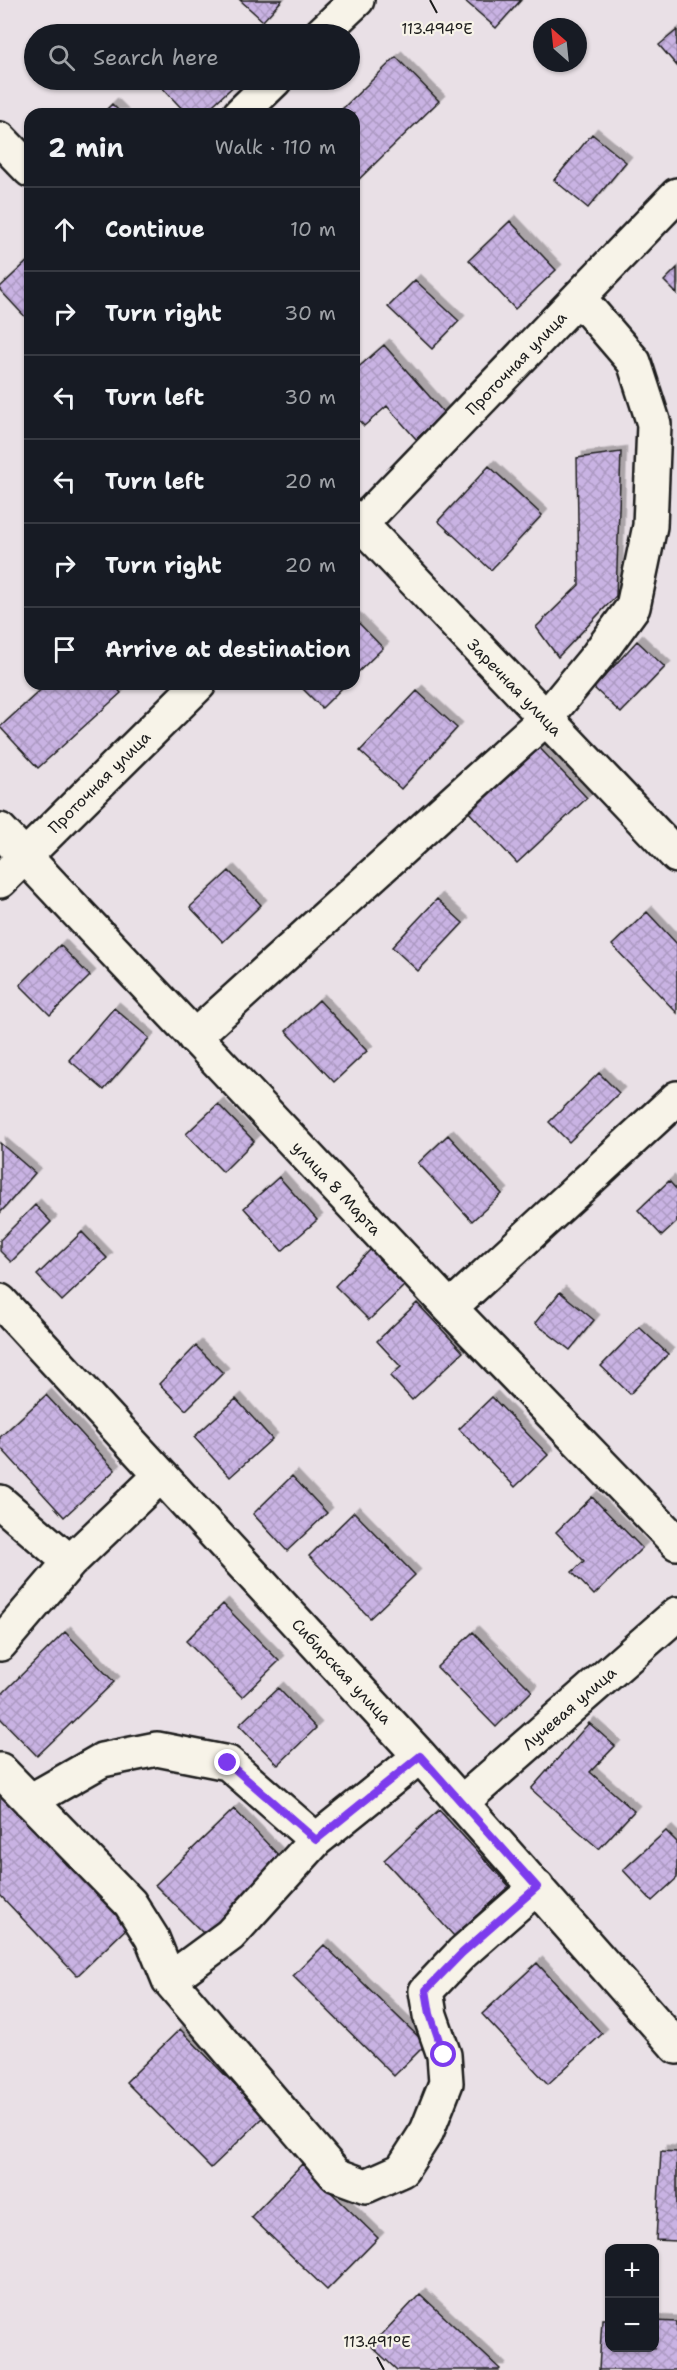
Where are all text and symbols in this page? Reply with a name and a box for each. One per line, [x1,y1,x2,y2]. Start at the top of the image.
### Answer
north arrow [533,18,587,72]
text: 113.494°E [401,19,473,39]
search box [24,24,360,90]
icon: search [45,41,78,74]
text: Search here [93,43,219,72]
text: 2 min [48,130,124,165]
text: Walk · 110 m [215,134,336,160]
icon: ahead [48,213,81,246]
text: Continue [105,215,205,244]
text: 10 m [290,216,336,242]
icon: right [48,297,81,330]
text: Turn right [105,299,222,328]
text: 30 m [284,300,336,326]
street label: Проточная улица [461,307,571,420]
icon: left [48,381,81,414]
text: Turn left [105,383,204,412]
text: 30 m [284,384,336,410]
icon: left [48,465,81,498]
text: Turn left [105,467,204,496]
text: 20 m [285,468,336,494]
icon: right [48,549,81,582]
text: Turn right [105,551,222,580]
text: 20 m [285,552,336,578]
icon: arrive [48,633,81,666]
street label: Заречная улица [463,634,567,741]
text: Arrive at destination [105,635,351,664]
street label: Проточная улица [44,727,155,838]
street label: улица 8 Марта [287,1137,386,1240]
street label: Сибирская улица [287,1614,396,1729]
street label: Лучевая улица [518,1662,621,1755]
route end [214,1749,240,1775]
route start [430,2041,456,2067]
map controls [605,2244,659,2352]
button: + [605,2244,659,2298]
button: − [605,2298,659,2352]
text: 113.491°E [343,2332,411,2352]

